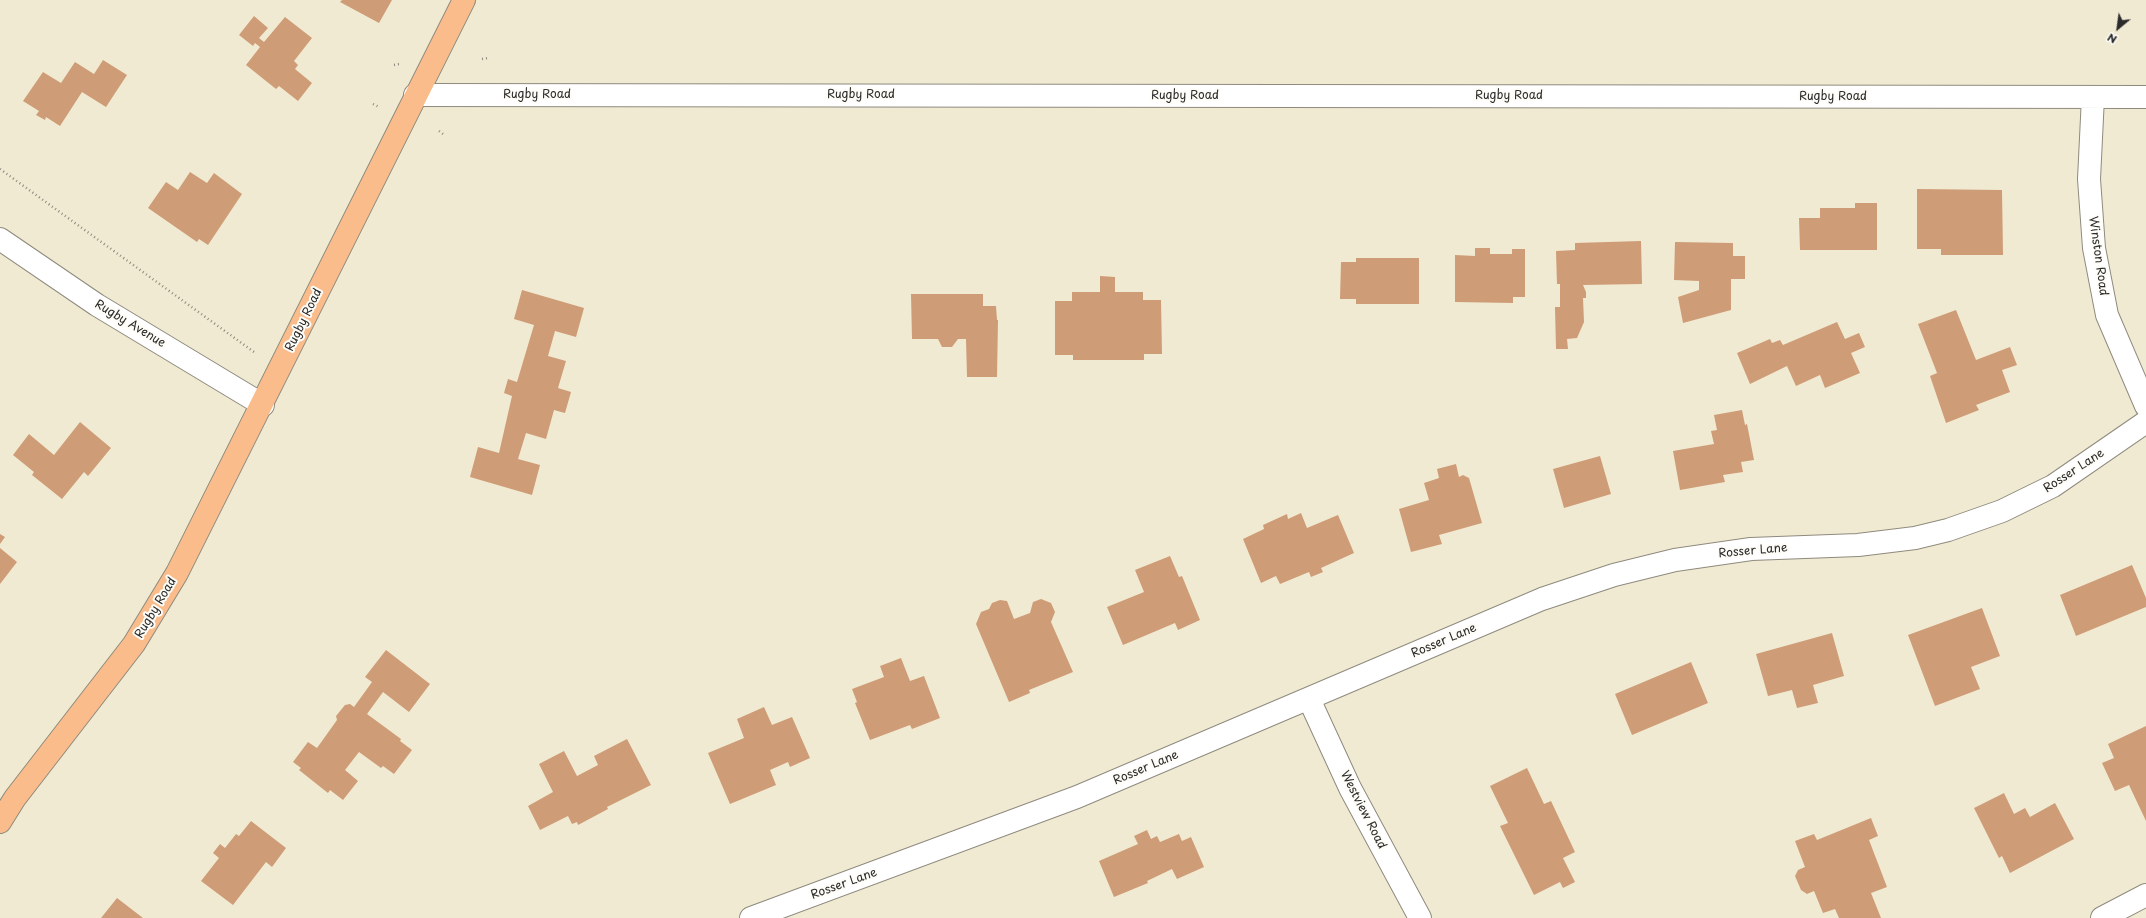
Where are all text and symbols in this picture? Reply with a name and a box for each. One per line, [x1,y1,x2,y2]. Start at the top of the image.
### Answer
north arrow [2098,8,2138,48]
text: N [2104,29,2120,48]
street label: Rugby Road [503,88,571,102]
street label: Rugby Road [827,88,895,102]
street label: Rugby Road [1151,89,1219,103]
street label: Rugby Road [1475,89,1543,103]
street label: Rugby Road [1799,90,1867,104]
street label: Winston Road [2085,215,2111,297]
street label: Rugby Road [283,286,325,354]
street label: Rugby Avenue [92,297,168,351]
street label: Rosser Lane [2041,446,2107,496]
street label: Rosser Lane [1718,541,1788,561]
street label: Rugby Road [132,575,180,641]
street label: Rosser Lane [1409,621,1479,661]
street label: Rosser Lane [1111,748,1181,788]
street label: Westview Road [1337,768,1389,852]
street label: Rosser Lane [809,865,879,903]

